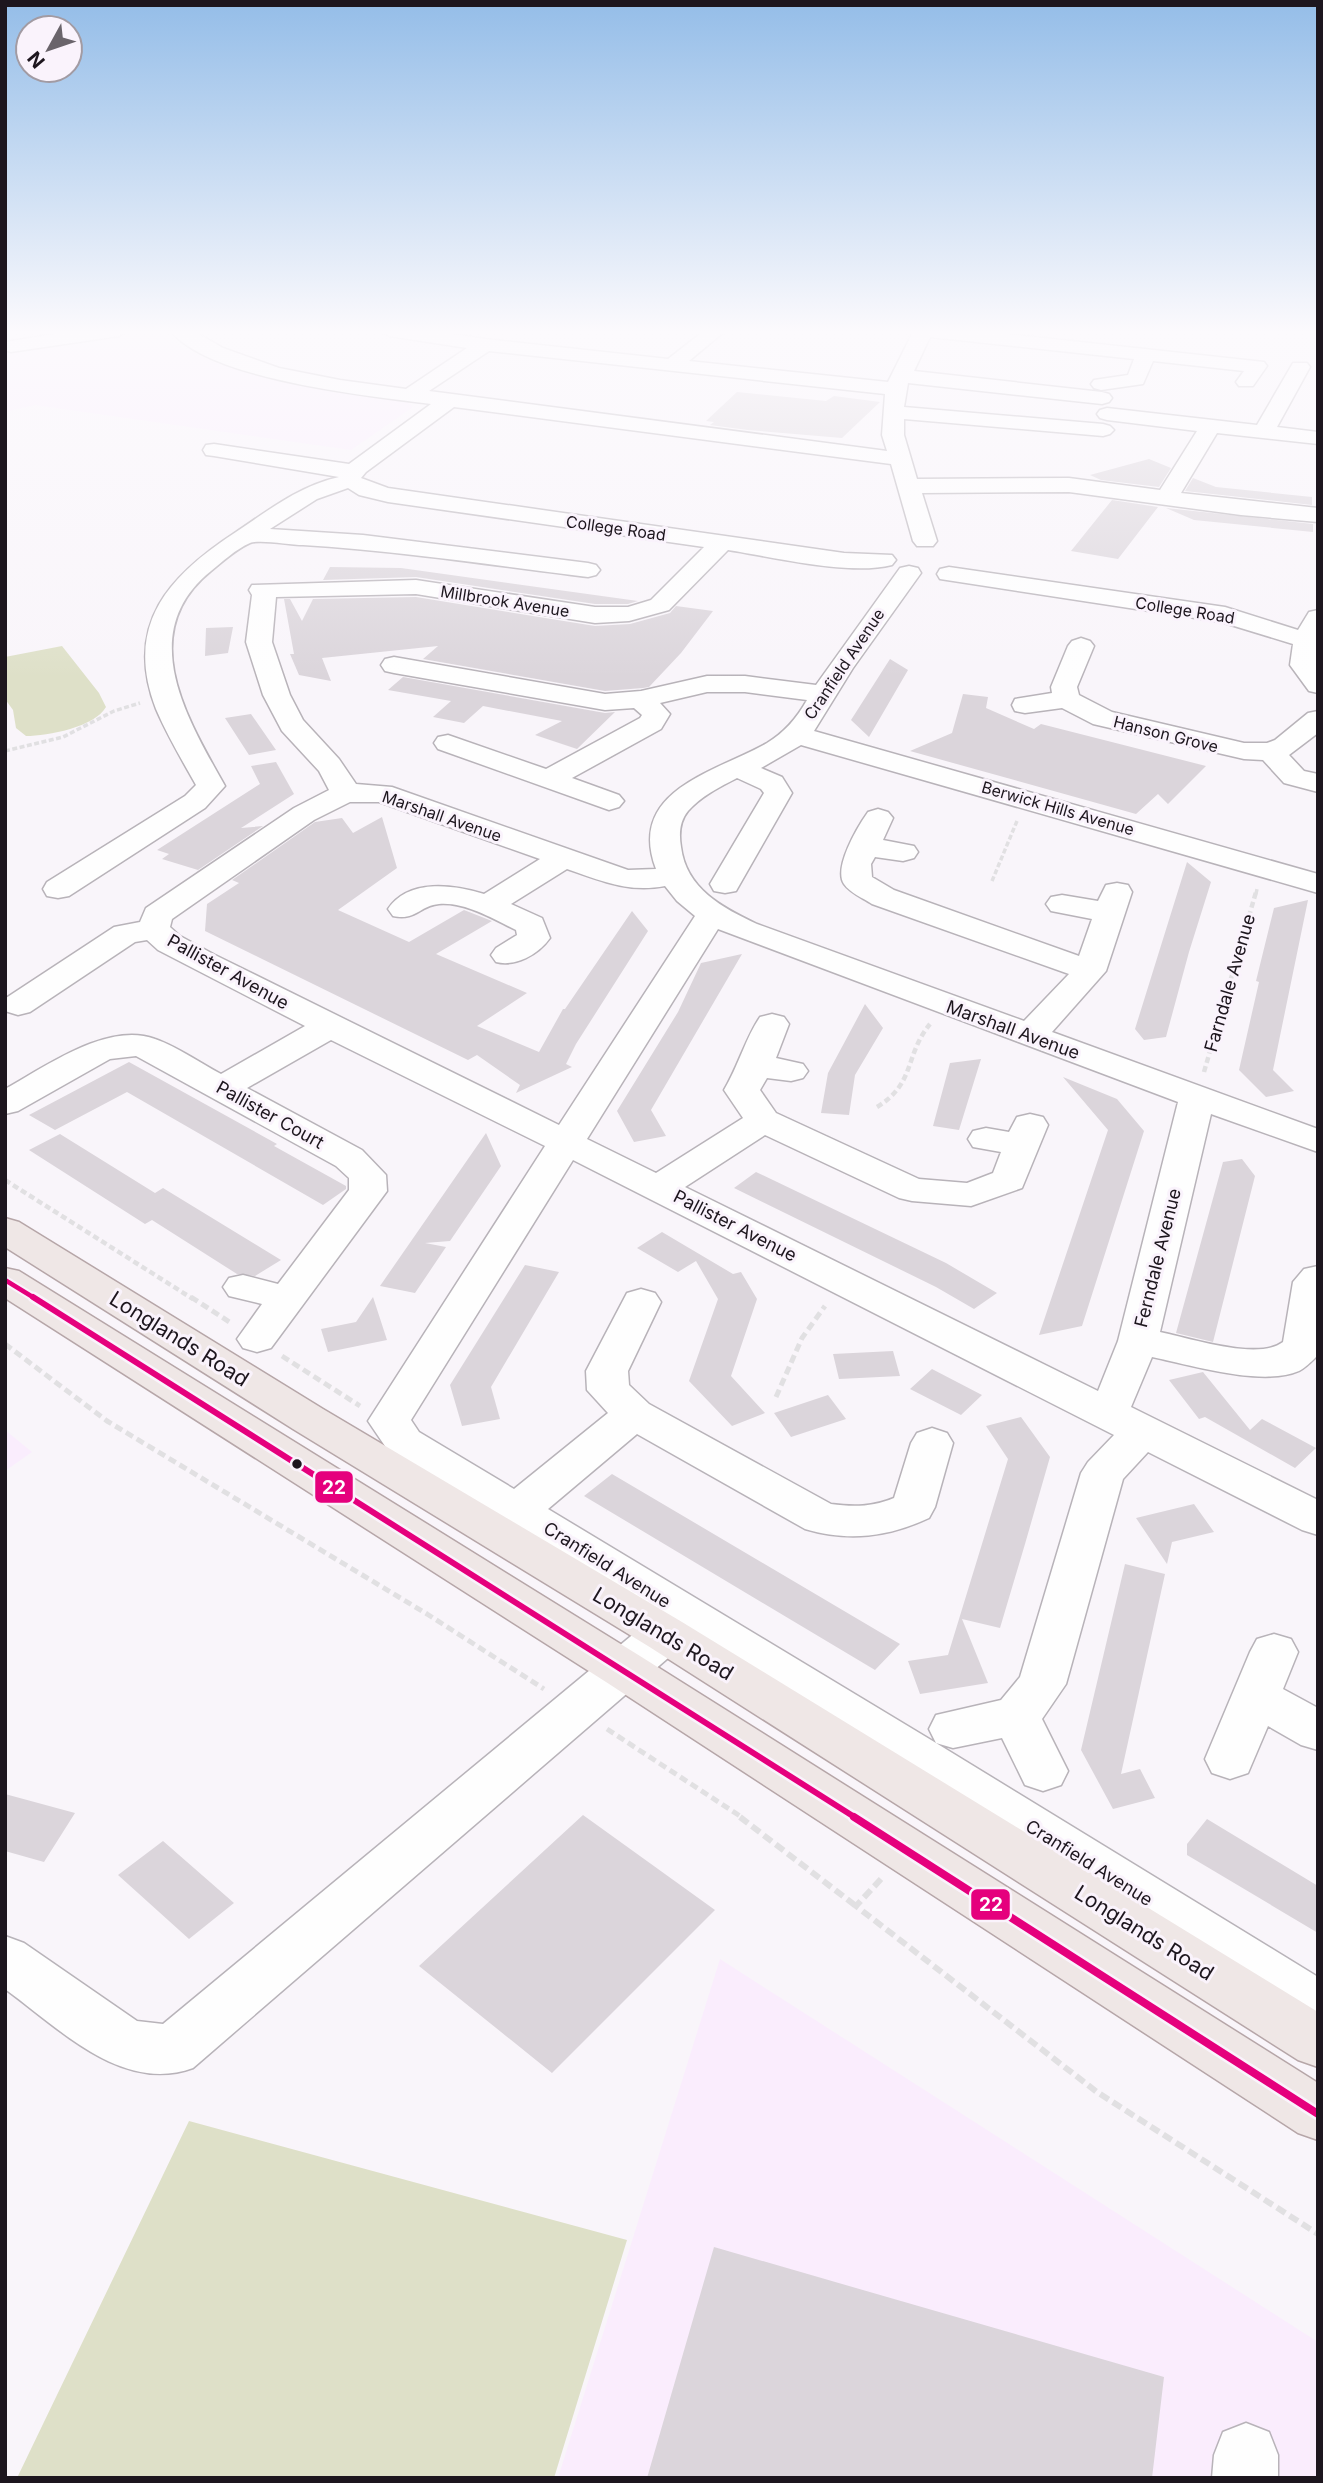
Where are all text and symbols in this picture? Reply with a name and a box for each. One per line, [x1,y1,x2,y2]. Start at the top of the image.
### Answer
north arrow [14,14,84,84]
text: N [23,47,50,73]
street label: College Road [565,511,667,545]
street label: Millbrook Avenue [439,581,571,621]
street label: College Road [1134,592,1236,628]
street label: Cranfield Avenue [799,605,889,723]
street label: Hanson Grove [1112,711,1220,757]
street label: Berwick Hills Avenue [979,777,1137,839]
street label: Marshall Avenue [380,786,504,846]
street label: Farndale Avenue [1200,912,1259,1054]
street label: Pallister Avenue [164,930,293,1014]
street label: Marshall Avenue [944,996,1083,1063]
street label: Pallister Court [213,1076,328,1153]
street label: Pallister Avenue [670,1185,800,1266]
street label: Ferndale Avenue [1130,1186,1185,1329]
street label: Longlands Road [105,1286,254,1391]
unlabelled marker [290,1457,304,1471]
line badge: 22 [314,1470,354,1504]
text: 22 [322,1476,346,1499]
street label: Cranfield Avenue [540,1517,675,1612]
street label: Longlands Road [588,1582,738,1685]
street label: Cranfield Avenue [1022,1815,1157,1910]
street label: Longlands Road [1070,1880,1219,1985]
line badge: 22 [970,1888,1011,1921]
text: 22 [979,1893,1003,1916]

